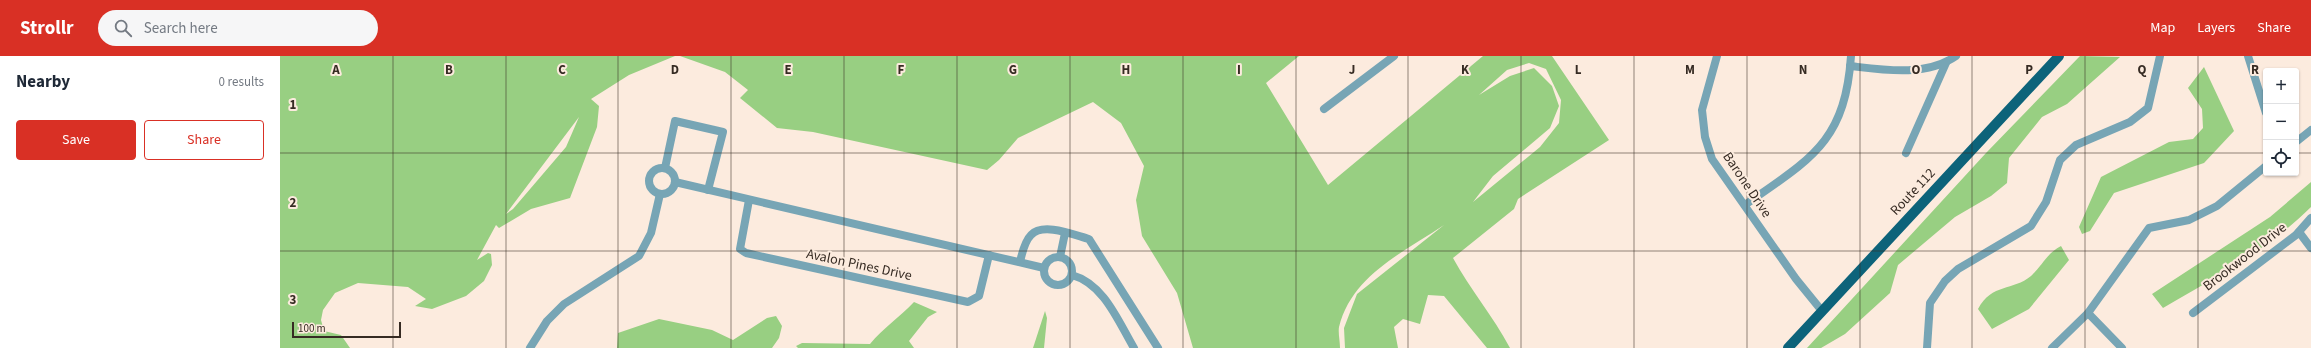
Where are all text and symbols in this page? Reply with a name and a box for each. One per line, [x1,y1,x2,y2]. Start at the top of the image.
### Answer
search box [98,10,378,46]
text: Strollr [20,15,74,42]
icon: search [112,17,134,39]
text: Search here [144,18,218,39]
text: Map [2150,18,2175,38]
text: Layers [2197,18,2235,38]
text: Share [2257,18,2291,38]
text: A [331,61,340,79]
text: B [445,61,453,79]
text: C [558,61,566,79]
text: D [671,61,679,79]
text: E [784,61,792,79]
text: F [898,61,905,79]
text: G [1009,61,1017,79]
text: H [1122,61,1130,79]
text: I [1237,61,1241,79]
text: J [1349,61,1355,79]
text: K [1461,61,1470,79]
text: L [1575,61,1582,79]
text: M [1685,61,1695,79]
text: N [1799,61,1807,79]
text: O [1912,61,1921,79]
text: P [2025,61,2033,79]
text: Q [2138,61,2147,79]
text: R [2251,61,2259,79]
map controls [2263,68,2299,176]
button: + [2263,68,2299,104]
text: Nearby [16,70,70,94]
text: 0 results [219,73,264,91]
text: 1 [290,96,297,114]
button: − [2263,104,2299,140]
button: Save [16,120,136,160]
button: Share [144,120,264,160]
button: locate [2263,140,2299,176]
street label: Barone Drive [1718,148,1776,222]
street label: Route 112 [1886,164,1940,220]
text: 2 [290,194,297,212]
street label: Brookwood Drive [2199,218,2291,296]
street label: Avalon Pines Drive [804,244,914,286]
text: 3 [290,291,297,309]
scale bar [292,320,401,339]
text: 100 m [298,321,326,336]

